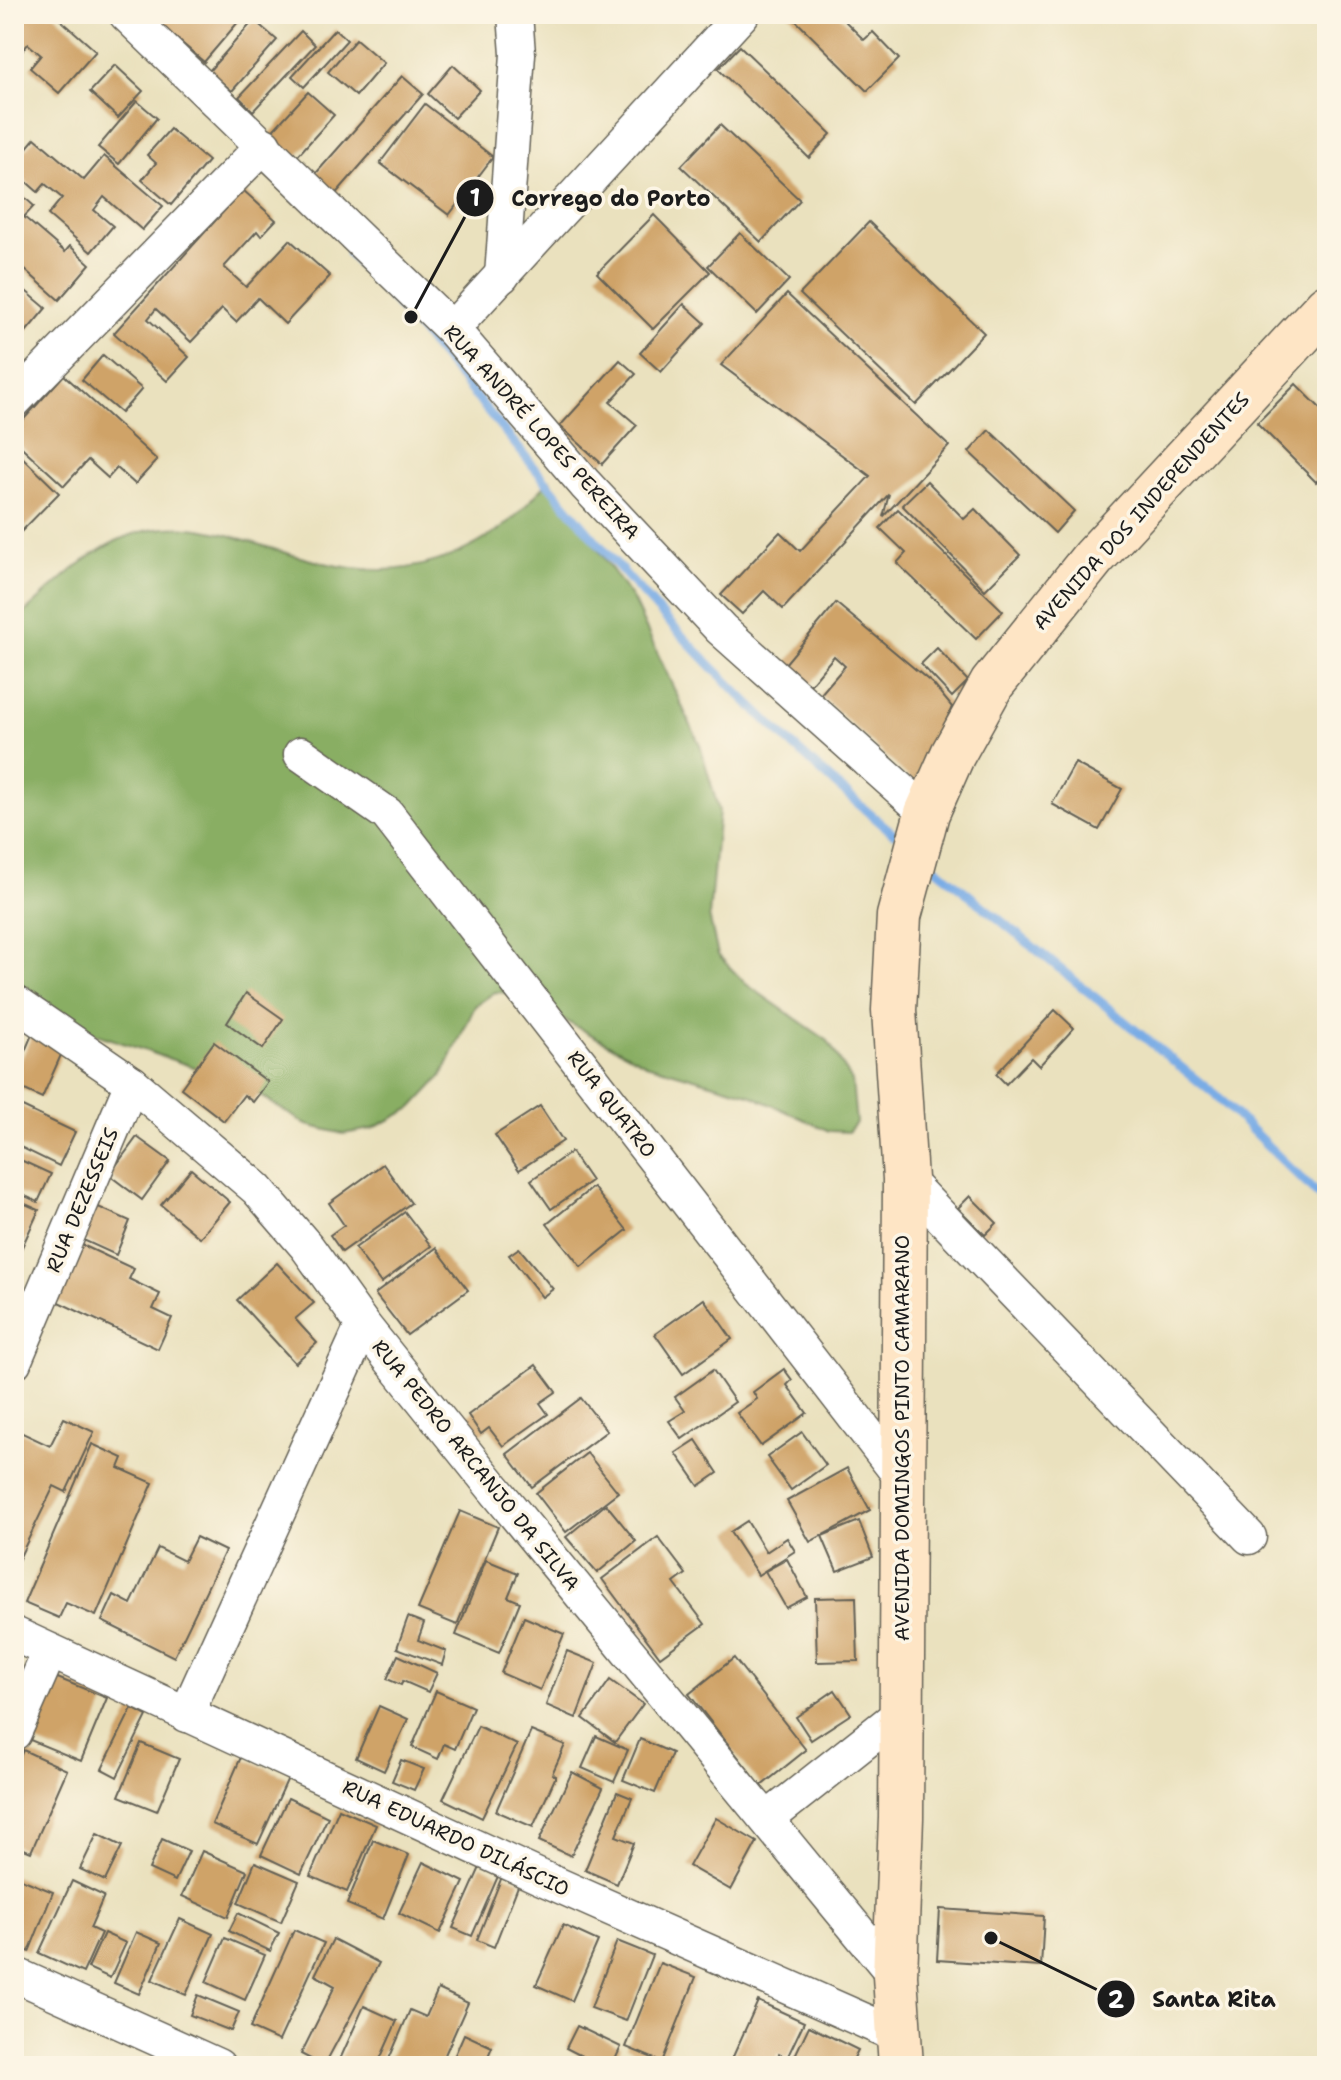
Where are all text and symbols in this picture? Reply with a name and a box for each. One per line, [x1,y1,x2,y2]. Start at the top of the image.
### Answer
callout: Corrego do Porto [455,175,726,221]
text: 1 [470,182,480,214]
text: Corrego do Porto [511,184,711,213]
street label: RUA ANDRÉ LOPES PEREIRA [439,319,645,545]
street label: AVENIDA DOS INDEPENDENTES [1027,387,1255,635]
street label: RUA QUATRO [562,1045,662,1163]
street label: RUA DEZESSEIS [40,1124,124,1276]
street label: AVENIDA DOMINGOS PINTO CAMARANO [889,1235,915,1641]
street label: RUA PEDRO ARCANJO DA SILVA [366,1334,586,1596]
street label: RUA EDUARDO DILÁSCIO [338,1774,574,1902]
callout: Santa Rita [1096,1976,1291,2022]
text: 2 [1108,1984,1125,2016]
text: Santa Rita [1152,1985,1276,2014]

